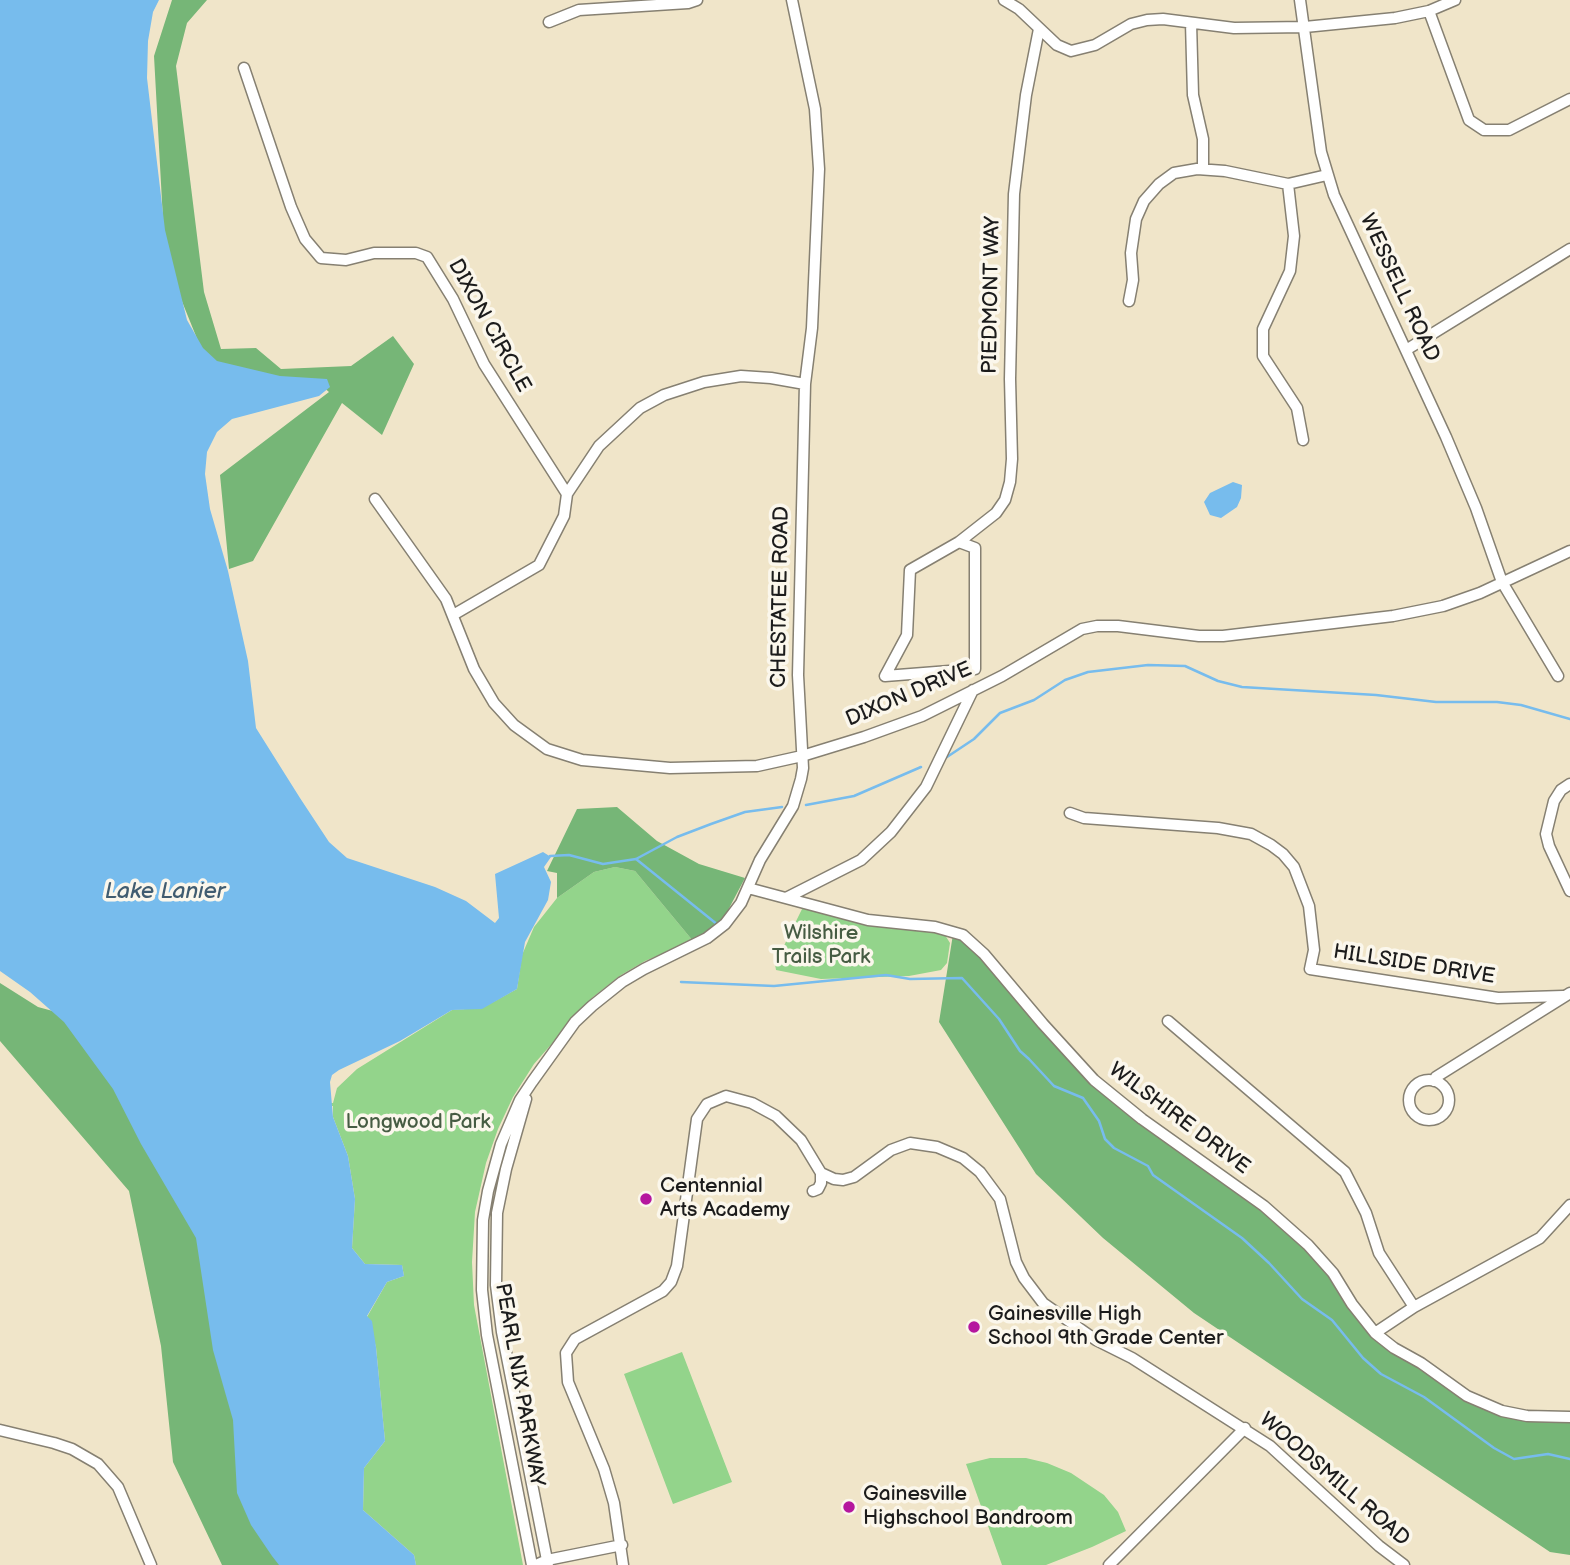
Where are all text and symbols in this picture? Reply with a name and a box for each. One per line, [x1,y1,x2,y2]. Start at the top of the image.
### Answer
street label: WESSELL ROAD [1354,210,1444,366]
street label: PIEDMONT WAY [978,216,1006,374]
street label: DIXON CIRCLE [442,255,536,397]
street label: CHESTATEE ROAD [767,506,795,688]
street label: DIXON DRIVE [842,657,976,733]
water label: Lake Lanier [105,878,225,906]
park label: Wilshire Trails Park [772,921,870,971]
street label: HILLSIDE DRIVE [1331,940,1497,990]
street label: WILSHIRE DRIVE [1103,1058,1255,1180]
park label: Longwood Park [346,1110,490,1136]
place label: Centennial Arts Academy [660,1174,790,1224]
marker: Centennial Arts Academy [638,1191,654,1207]
street label: PEARL NIX PARKWAY [489,1281,549,1489]
place label: Gainesville High School 9th Grade Center [988,1302,1224,1352]
marker: Gainesville High School 9th Grade Center [966,1319,982,1335]
street label: WOODSMILL ROAD [1254,1408,1414,1552]
place label: Gainesville Highschool Bandroom [863,1482,1073,1532]
marker: Gainesville Highschool Bandroom [841,1499,857,1515]

